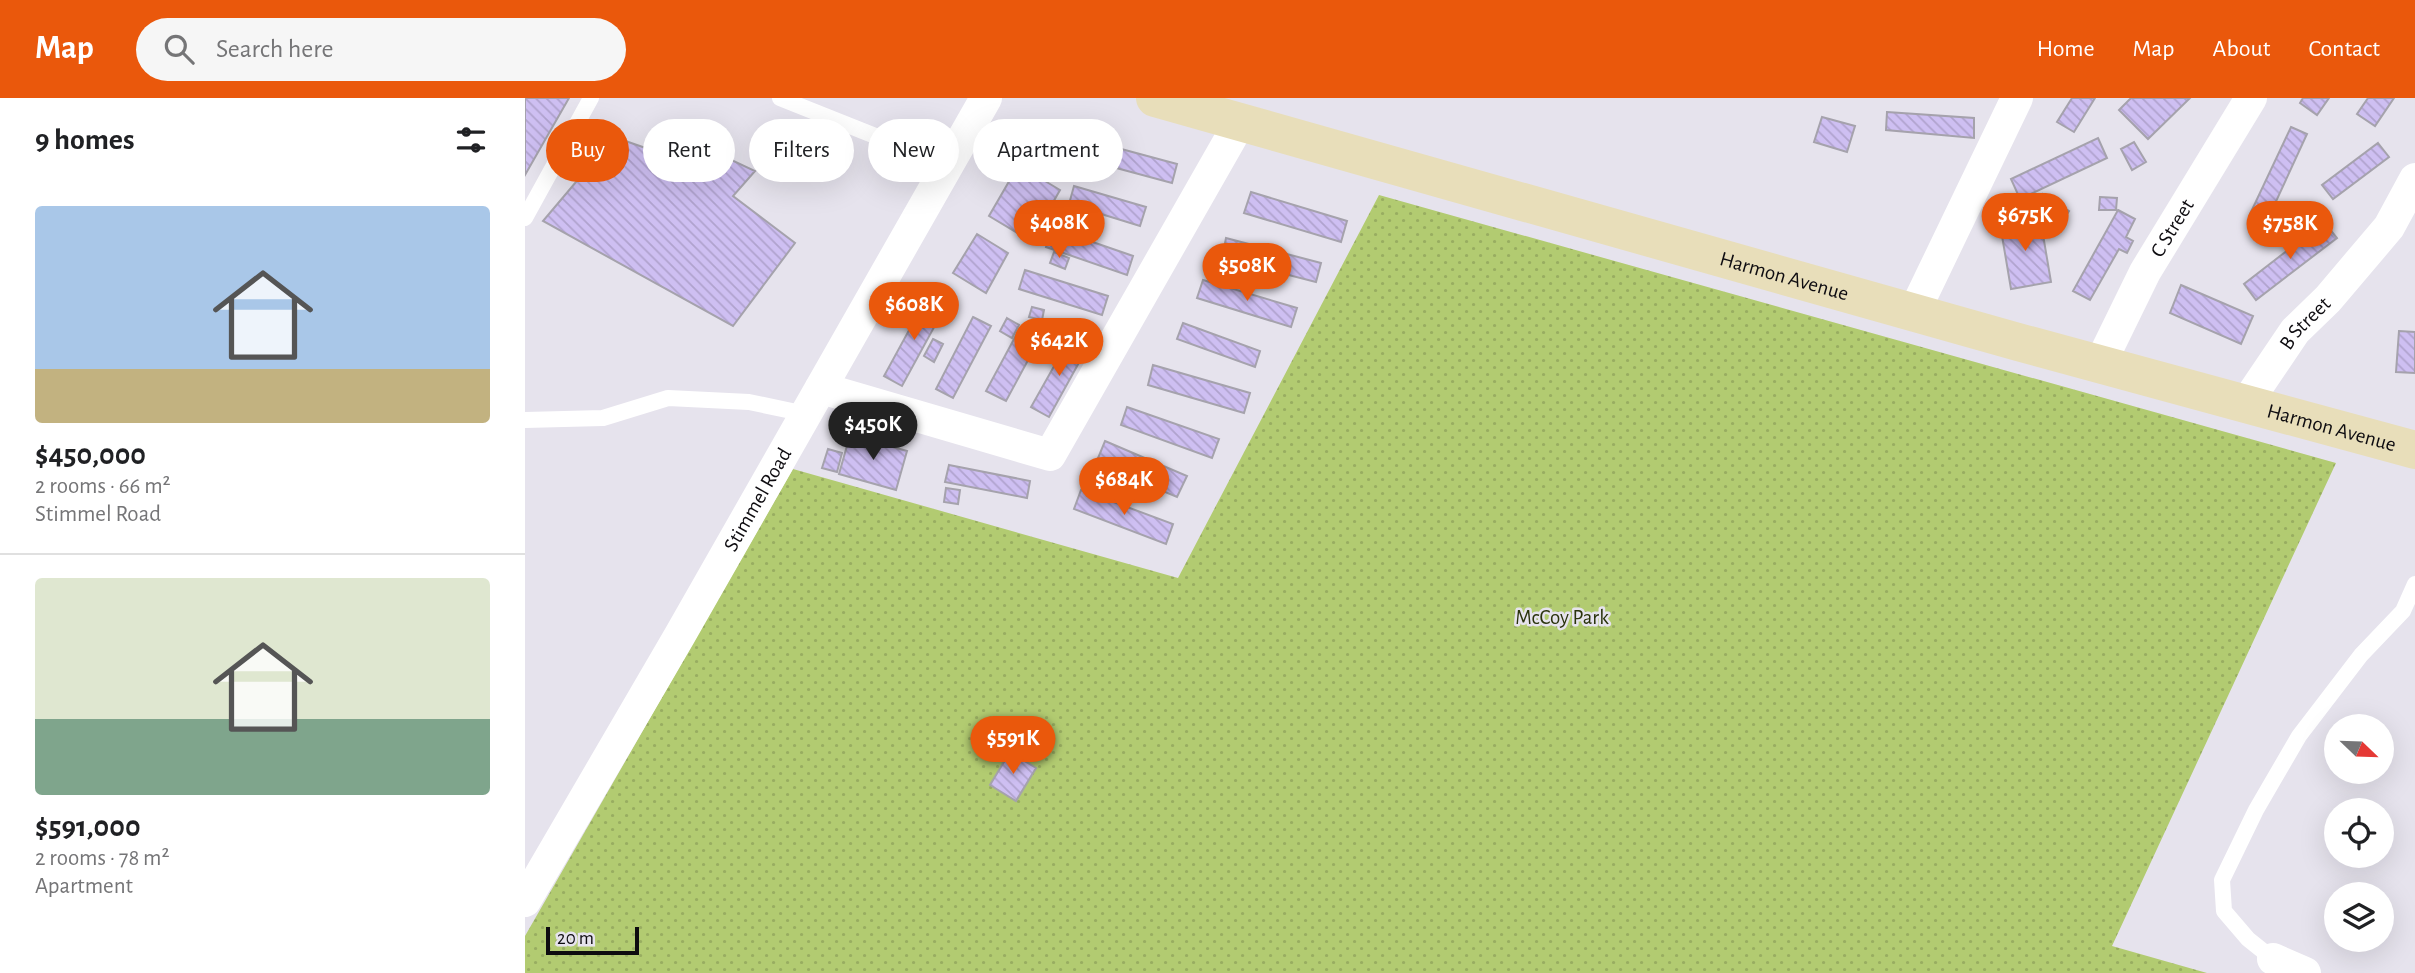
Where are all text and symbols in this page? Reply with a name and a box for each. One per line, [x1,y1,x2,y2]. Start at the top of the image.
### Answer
search box [136,18,626,81]
icon: search [160,30,198,68]
text: Map [35,32,94,65]
text: Search here [216,36,334,62]
text: Home [2037,37,2095,61]
text: Map [2133,37,2175,61]
text: About [2213,37,2270,61]
text: Contact [2308,37,2380,61]
chip: Buy [546,119,629,182]
chip: Rent [643,119,735,182]
chip: Filters [749,119,854,182]
chip: New [868,119,959,182]
chip: Apartment [973,119,1123,182]
icon: filters [452,121,490,159]
text: 9 homes [35,125,135,155]
pin: $675K [1976,194,2074,253]
street label: C Street [2146,195,2198,261]
pin: $408K [1010,200,1108,260]
pin: $758K [2241,202,2339,261]
text: $675K [1998,204,2052,227]
text: $408K [1030,211,1088,234]
text: $758K [2263,212,2318,235]
pin: $508K [1198,244,1296,303]
street label: Harmon Avenue [1718,248,1851,304]
icon: home [200,252,326,378]
text: $508K [1218,254,1276,277]
pin: $608K [865,282,963,342]
street label: B Street [2275,292,2334,353]
text: $608K [885,293,943,316]
pin: $642K [1010,318,1108,378]
text: $642K [1030,329,1088,352]
street label: Harmon Avenue [2265,400,2399,455]
pin: $450K [824,402,922,462]
text: $450K [844,413,902,436]
text: $450,000 [35,440,146,470]
street label: Stimmel Road [720,444,795,555]
pin: $684K [1075,458,1173,517]
text: $684K [1095,468,1153,491]
text: 2 rooms · 66 m² [35,475,171,498]
text: Stimmel Road [35,503,161,526]
park label: McCoy Park [1515,607,1609,628]
icon: home [200,624,326,750]
north arrow [2324,714,2394,784]
map controls [2324,714,2394,952]
pin: $591K [964,716,1062,776]
text: $591K [986,727,1040,750]
button: locate [2324,798,2394,868]
text: $591,000 [35,812,141,842]
text: 2 rooms · 78 m² [35,847,170,870]
text: Apartment [35,875,133,898]
button: layers [2324,882,2394,952]
scale bar [546,924,639,956]
text: 20 m [557,929,594,948]

